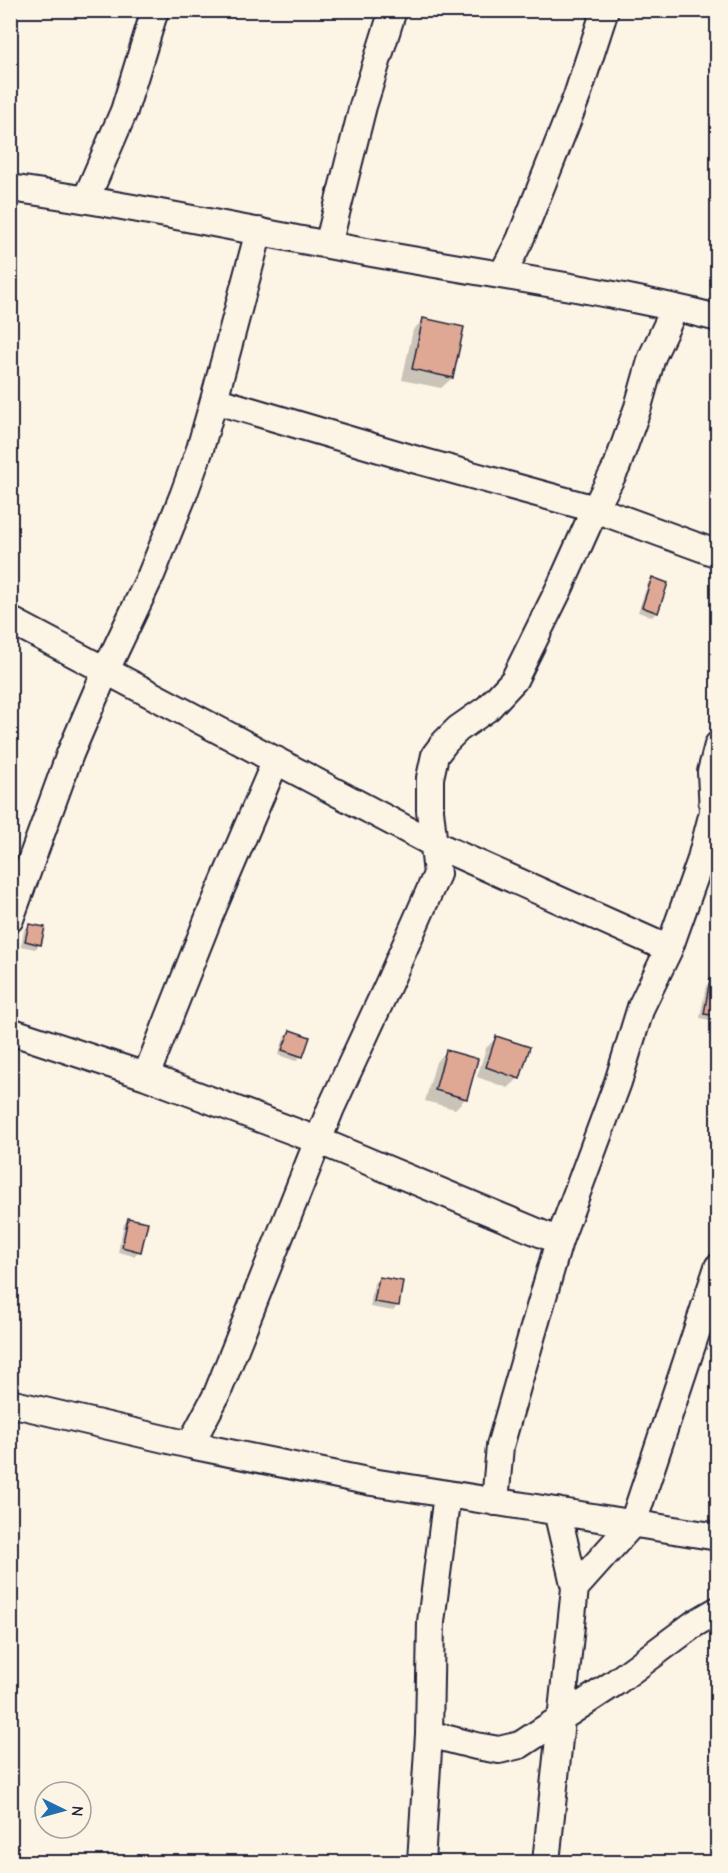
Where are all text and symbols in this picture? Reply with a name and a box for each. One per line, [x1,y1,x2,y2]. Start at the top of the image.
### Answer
north arrow [33,1780,93,1840]
text: N [68,1805,86,1817]

